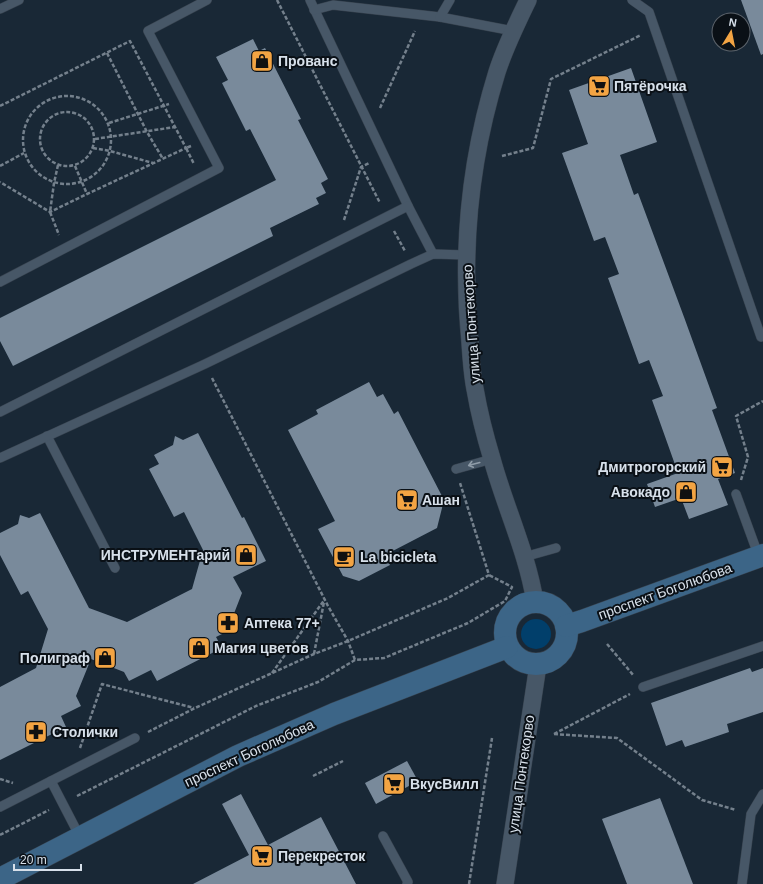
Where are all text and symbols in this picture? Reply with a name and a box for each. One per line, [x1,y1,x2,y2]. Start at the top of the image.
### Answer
north arrow [711,12,751,52]
text: N [728,16,738,29]
shop icon: Прованс [249,48,275,74]
place label: Прованс [278,53,338,69]
supermarket icon: Пятёрочка [586,73,612,99]
place label: Пятёрочка [614,78,687,94]
street label: улица Понтекорво [459,264,483,384]
supermarket icon: Дмитрогорский [709,454,735,480]
place label: Дмитрогорский [598,459,706,475]
one-way arrow [468,461,481,468]
shop icon: Авокадо [673,479,699,505]
place label: Авокадо [611,484,670,500]
supermarket icon: Ашан [394,487,420,513]
place label: Ашан [422,492,460,508]
shop icon: ИНСТРУМЕНТарий [233,542,259,568]
cafe icon: La bicicleta [331,544,357,570]
place label: ИНСТРУМЕНТарий [101,547,230,563]
place label: La bicicleta [360,549,436,565]
street label: проспект Боголюбова [596,559,734,623]
pharmacy icon: Аптека 77+ [215,610,241,636]
place label: Аптека 77+ [244,615,320,631]
shop icon: Магия цветов [186,635,212,661]
place label: Магия цветов [214,640,309,656]
shop icon: Полиграф [92,645,118,671]
place label: Полиграф [20,650,90,666]
street label: улица Понтекорво [505,714,537,834]
street label: проспект Боголюбова [182,716,316,790]
pharmacy icon: Столички [23,719,49,745]
place label: Столички [52,724,118,740]
supermarket icon: ВкусВилл [381,771,407,797]
place label: ВкусВилл [410,776,479,792]
supermarket icon: Перекресток [249,843,275,869]
scale bar [14,846,81,872]
place label: Перекресток [278,848,366,864]
text: 20 m [20,853,47,867]

